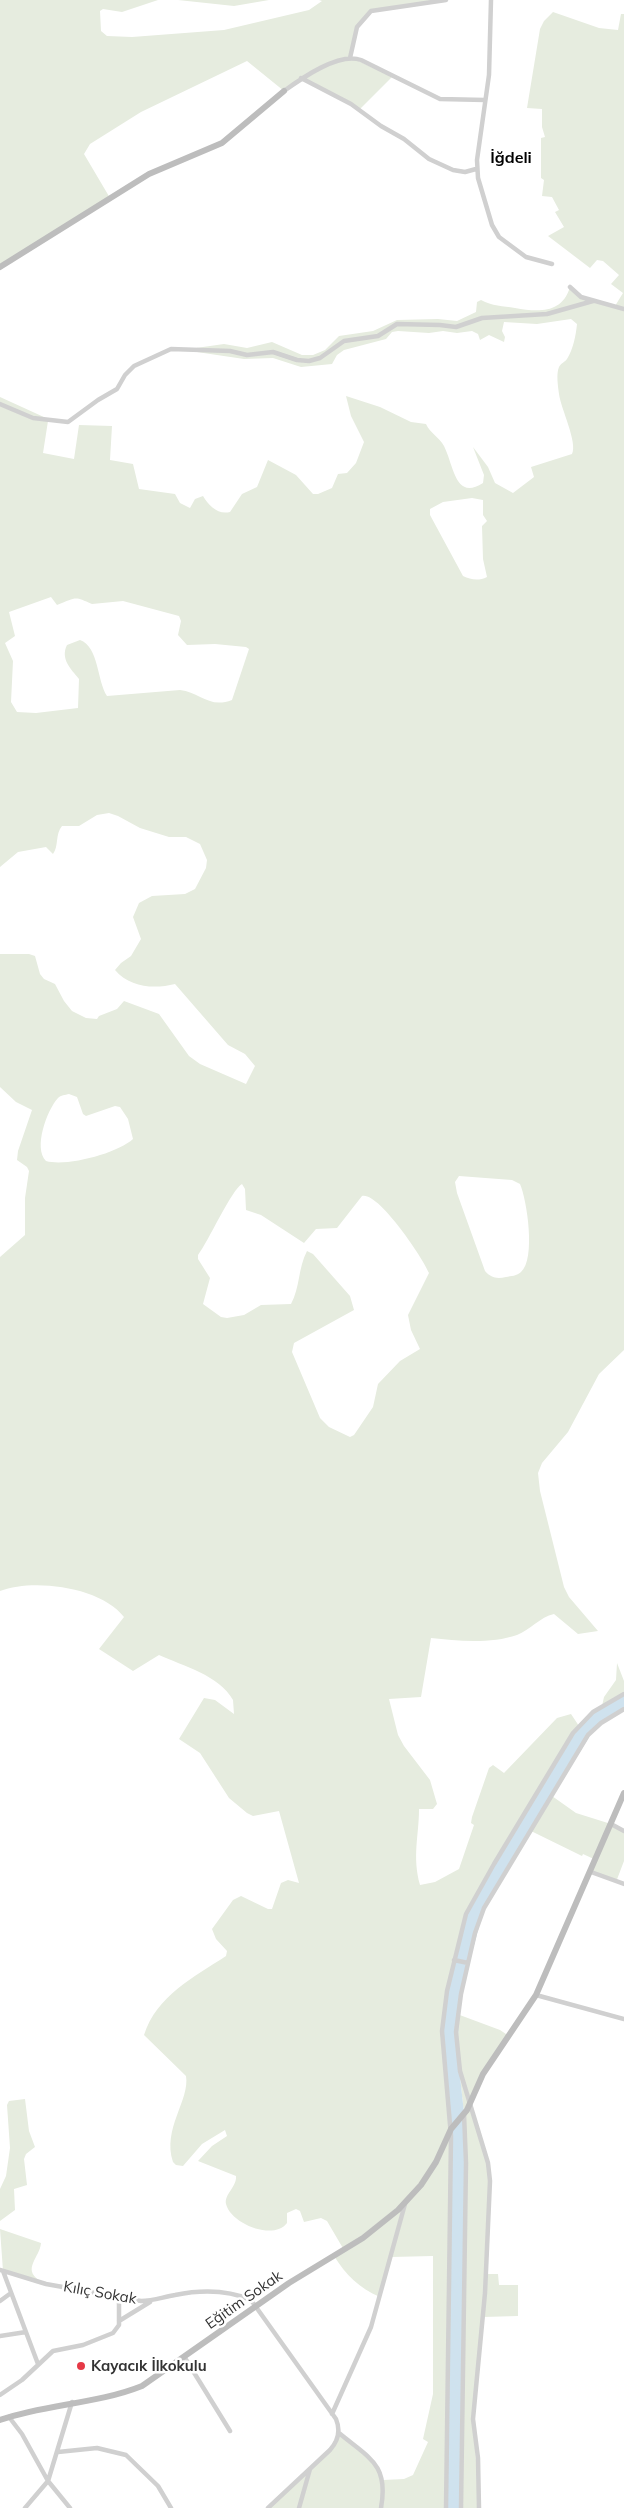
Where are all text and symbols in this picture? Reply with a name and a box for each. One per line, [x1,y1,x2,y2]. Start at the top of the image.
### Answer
district label: İğdeli [490,148,532,168]
street label: Eğitim Sokak [202,2267,286,2333]
street label: Kılıç Sokak [62,2278,138,2308]
place label: Kayacık İlkokulu [91,2357,207,2375]
marker: Kayacık İlkokulu [75,2360,87,2372]

